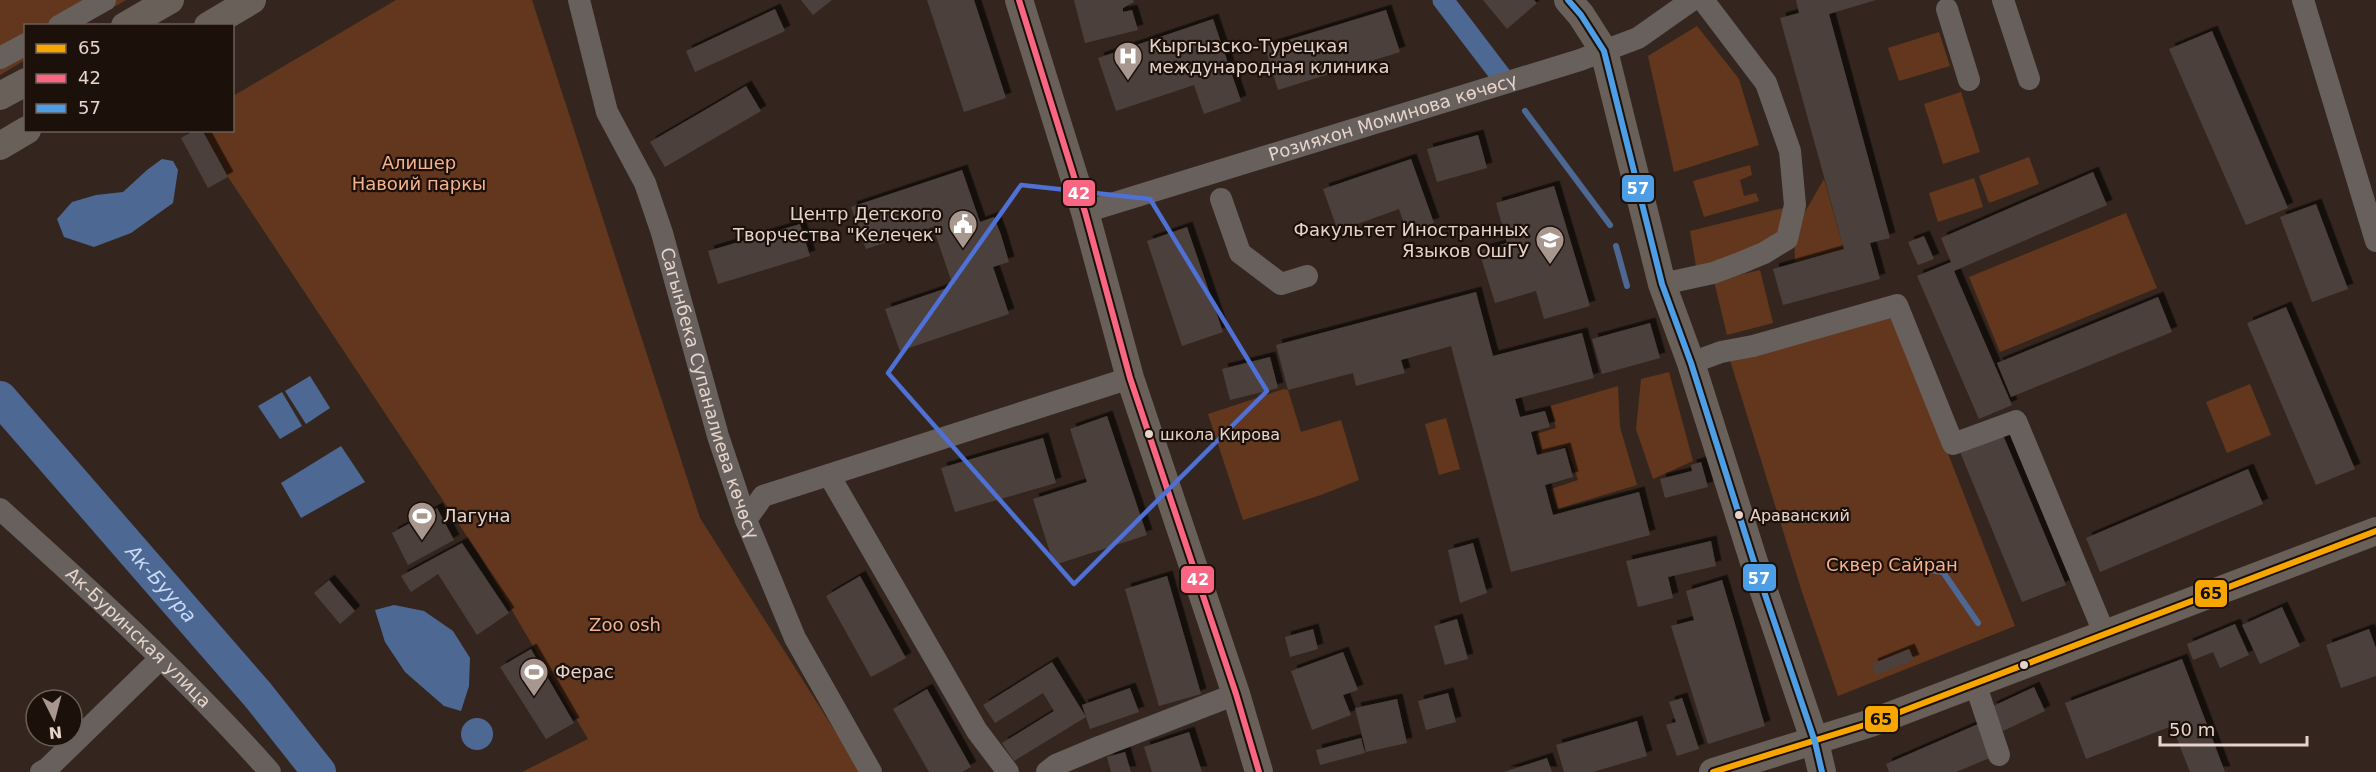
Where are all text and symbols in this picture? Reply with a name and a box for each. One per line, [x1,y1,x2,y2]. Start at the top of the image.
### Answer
legend [24,24,234,132]
place label: Кыргызско-Турецкая международная клиника [1149,35,1389,77]
text: 65 [78,37,101,58]
hospital icon: Кыргызско-Турецкая международная клиника [1112,40,1144,82]
text: 42 [78,67,101,88]
street label: Розияхон Моминова көчөсү [1266,69,1520,165]
text: 57 [78,97,101,118]
park label: Алишер Навоий паркы [352,152,486,194]
line badge: 57 [1621,174,1655,203]
line badge: 42 [1062,179,1096,207]
text: 57 [1627,179,1649,198]
text: 42 [1068,184,1090,203]
place label: Центр Детского Творчества "Келечек" [732,203,942,245]
public building icon: Центр Детского Творчества "Келечек" [947,208,979,250]
place label: Факультет Иностранных Языков ОшГУ [1294,219,1529,261]
school or university icon: Факультет Иностранных Языков ОшГУ [1534,224,1566,266]
street label: Сагынбека Супаналиева көчөсү [656,245,764,542]
place label: школа Кирова [1160,425,1280,444]
marker: школа Кирова [1143,428,1155,440]
sports icon: Лагуна [406,500,438,542]
place label: Лагуна [443,505,510,526]
place label: Араванский [1750,506,1850,525]
marker: Араванский [1733,509,1745,521]
water label: Ак-Буура [120,538,202,628]
park label: Сквер Сайран [1826,554,1958,575]
street label: Ак-Буринская улица [62,563,216,712]
line badge: 57 [1742,563,1777,592]
line badge: 42 [1180,565,1215,594]
text: 57 [1748,569,1770,588]
text: 42 [1187,570,1209,589]
line badge: 65 [2194,579,2228,608]
text: 65 [2200,584,2222,603]
park label: Zoo osh [589,614,661,635]
sports icon: Ферас [518,656,550,698]
unlabelled marker [2018,659,2030,671]
place label: Ферас [555,661,614,682]
north arrow [24,688,84,748]
line badge: 65 [1864,705,1899,733]
scale bar [2160,709,2307,747]
text: 65 [1870,710,1892,729]
text: 50 m [2169,719,2215,740]
text: N [48,722,63,743]

